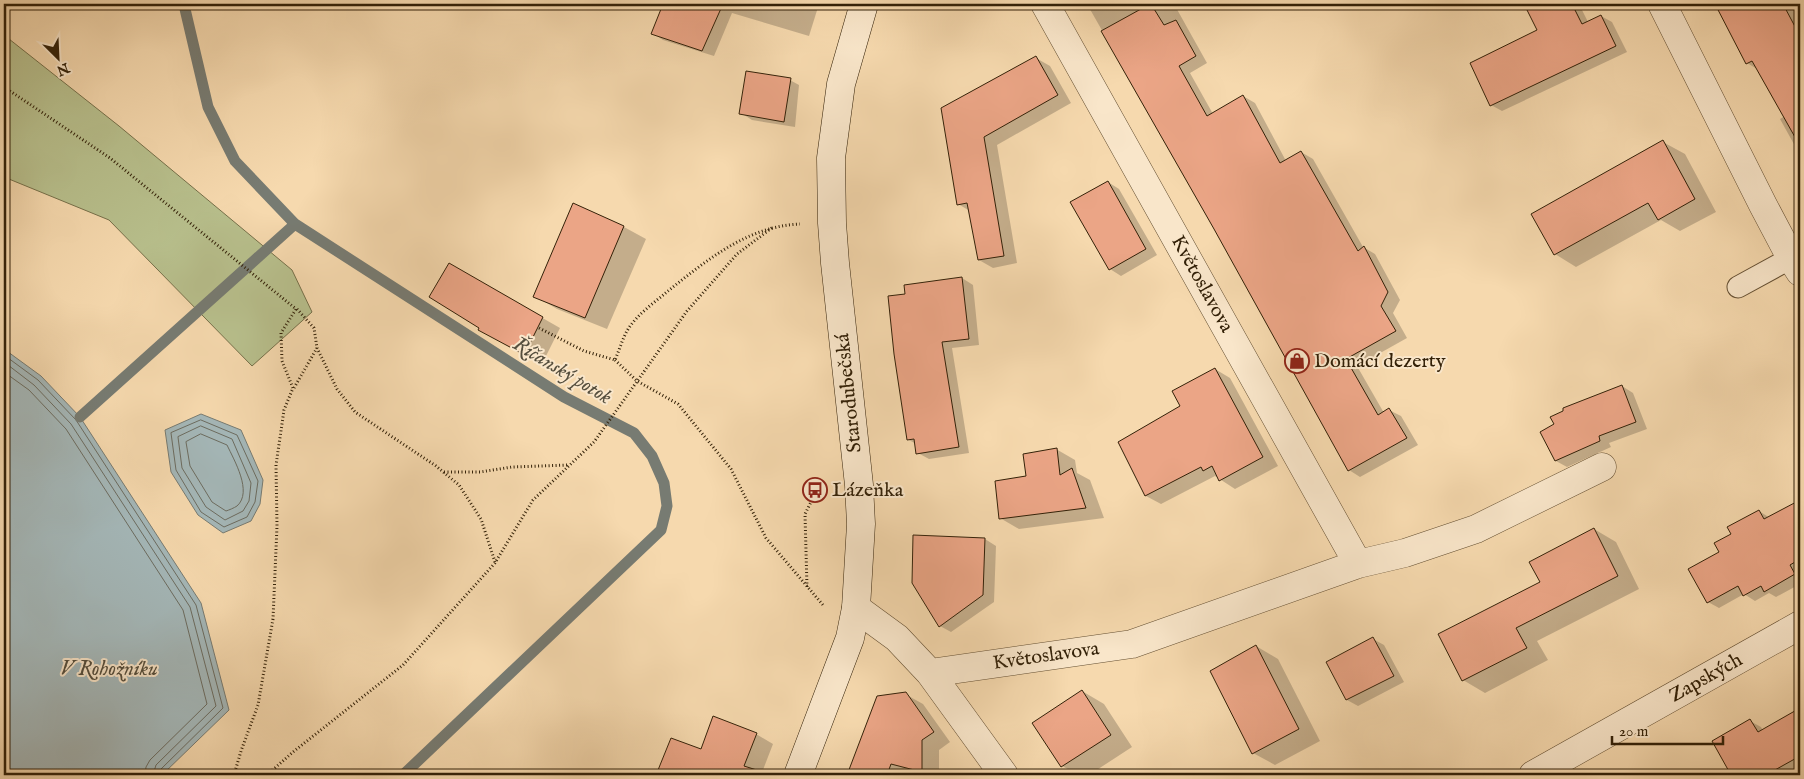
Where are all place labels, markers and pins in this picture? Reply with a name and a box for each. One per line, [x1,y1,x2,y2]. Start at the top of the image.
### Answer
shop icon: Domácí dezerty [1284,348,1310,374]
place label: Domácí dezerty [1314,349,1446,374]
bus stop icon: Lázeňka [802,477,828,503]
place label: Lázeňka [832,478,904,503]

